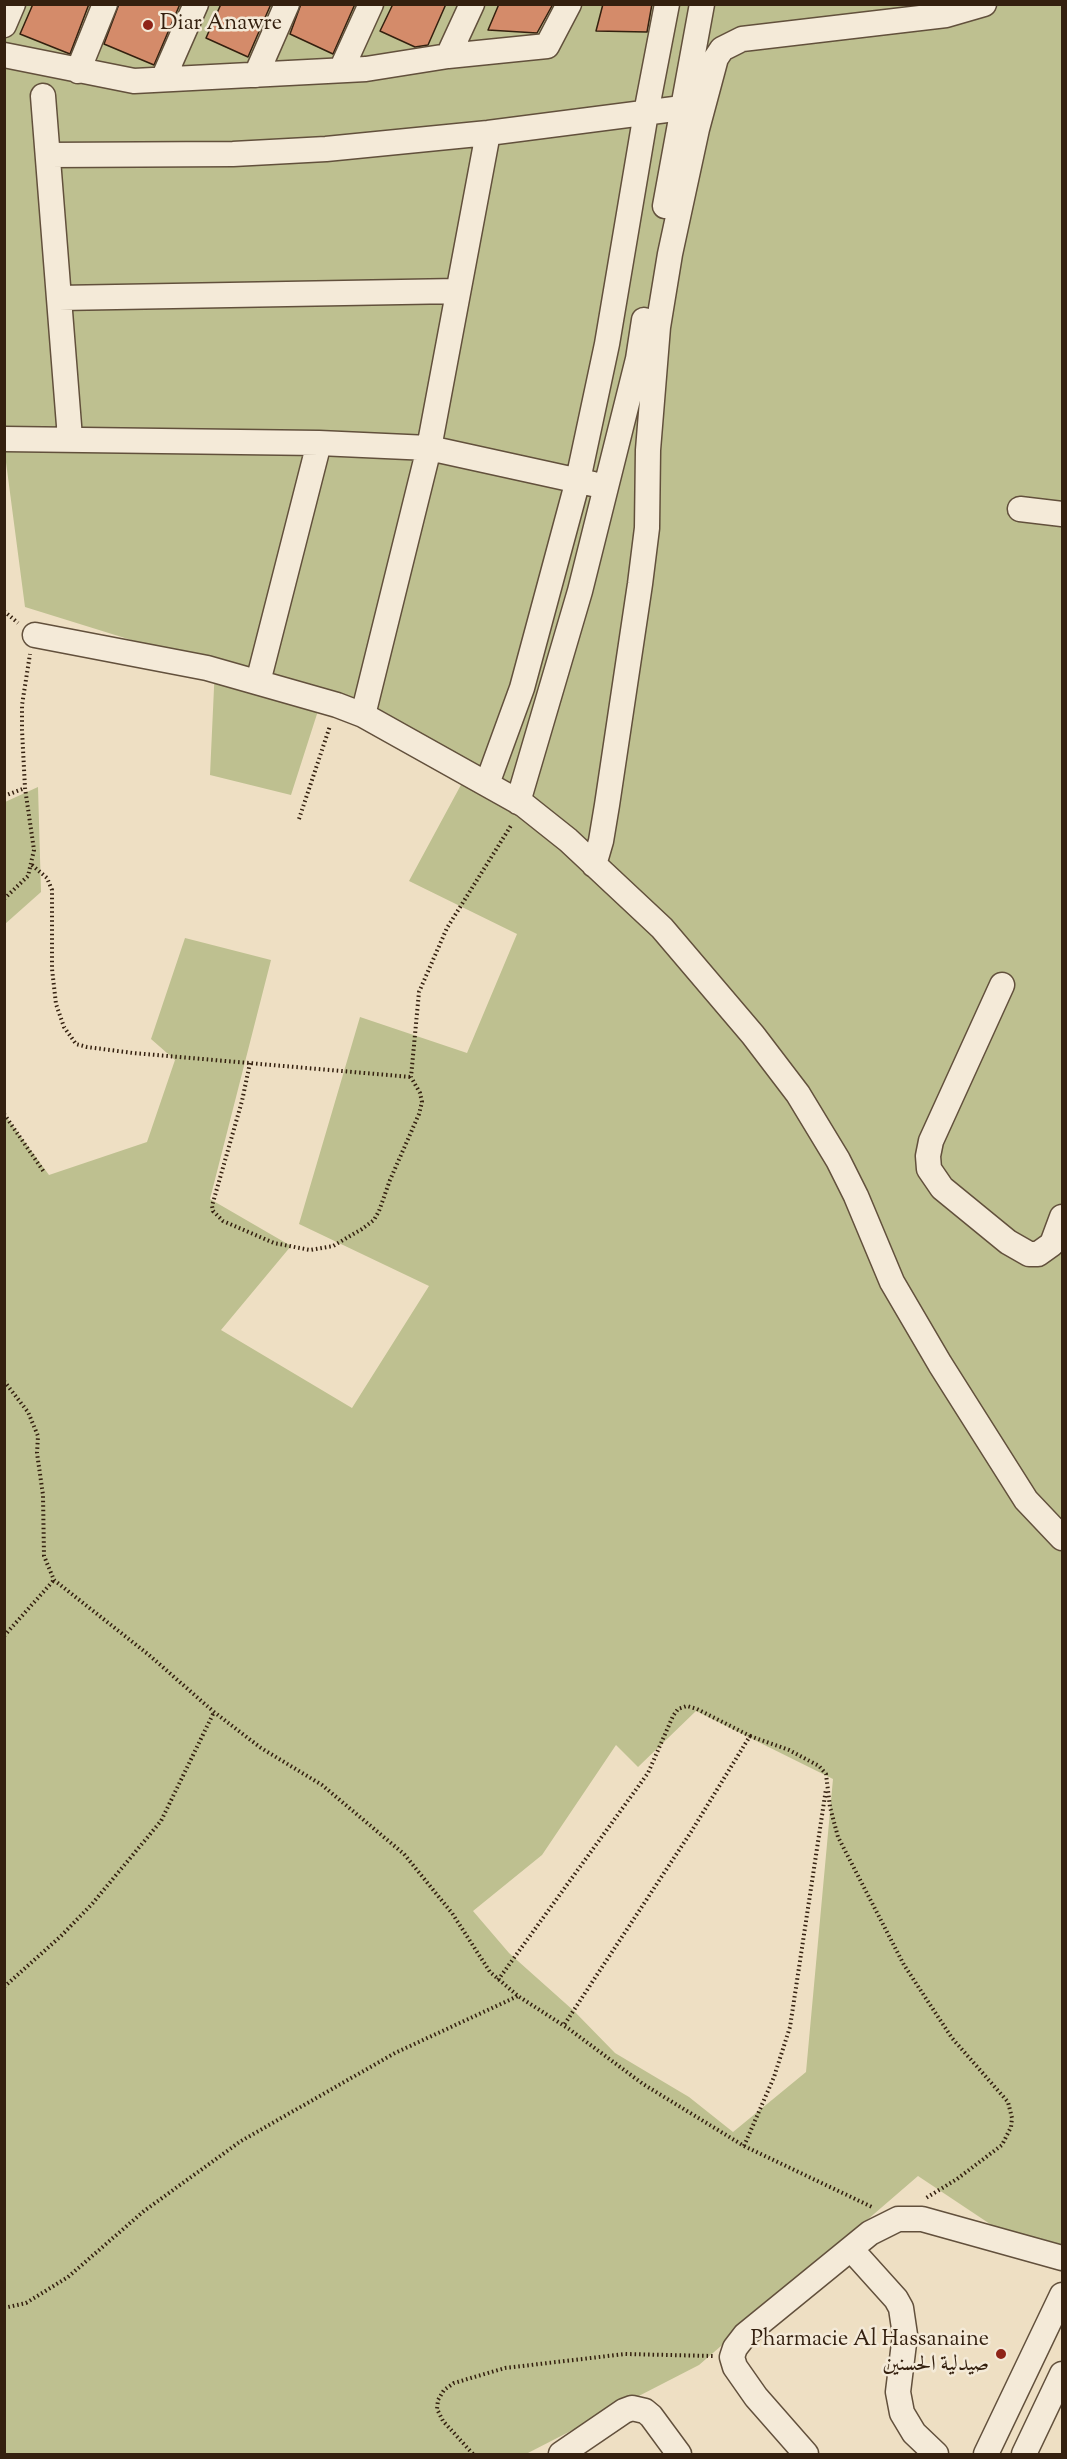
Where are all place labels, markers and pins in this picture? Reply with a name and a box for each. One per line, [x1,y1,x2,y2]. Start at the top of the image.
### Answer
place label: Diar Anawre [160,12,282,38]
marker: Diar Anawre [141,18,155,32]
place label: Pharmacie Al Hassanaine صيدلية الحسنين [750,2328,989,2380]
marker: Pharmacie Al Hassanaine صيدلية الحسنين [994,2347,1008,2361]

